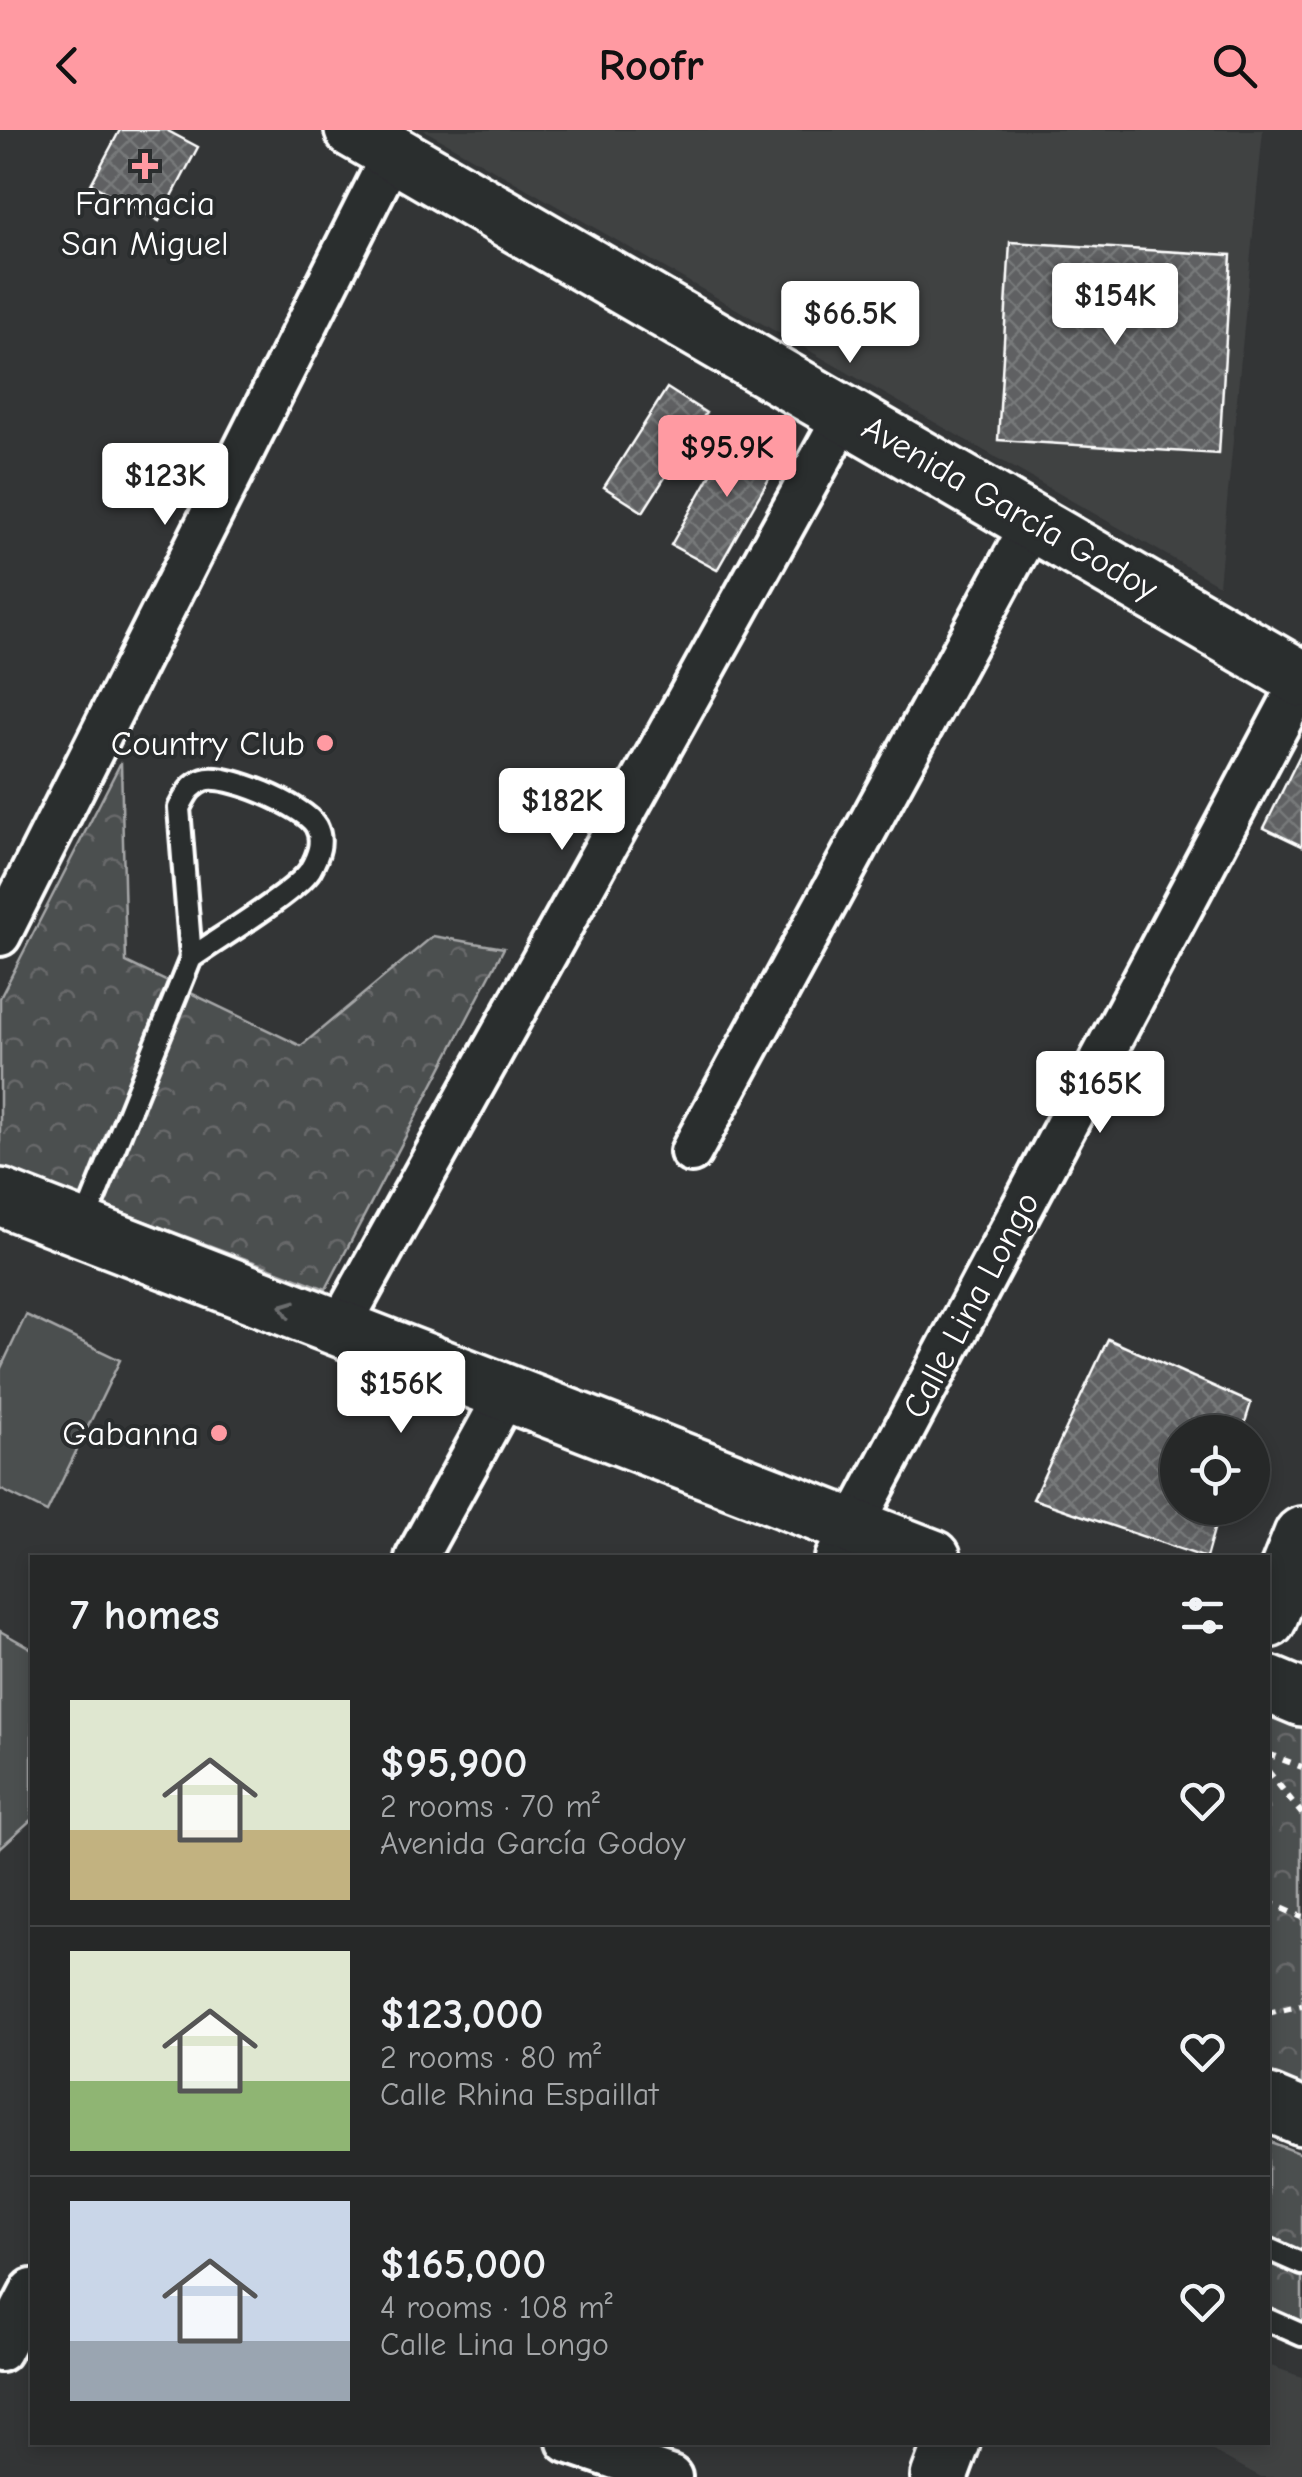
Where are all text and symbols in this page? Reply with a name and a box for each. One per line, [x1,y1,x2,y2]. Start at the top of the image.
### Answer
icon: back [40,38,95,93]
icon: search [1207,38,1262,93]
text: Roofr [598,39,704,91]
marker: Farmacia San Miguel [134,155,156,177]
place label: Farmacia San Miguel [61,183,229,264]
pin: $154K [1045,263,1185,348]
text: $154K [1074,277,1156,314]
pin: $66.5K [769,281,931,366]
text: $66.5K [803,295,897,332]
street label: Avenida García Godoy [855,407,1165,609]
pin: $95.9K [646,415,808,500]
text: $95.9K [680,429,774,466]
pin: $123K [95,443,235,528]
text: $123K [124,457,206,494]
place label: Country Club [111,723,305,764]
marker: Country Club [314,732,336,754]
pin: $182K [492,768,632,853]
text: $182K [521,782,603,819]
pin: $165K [1030,1051,1170,1136]
text: $165K [1058,1065,1142,1102]
street label: Calle Lina Longo [894,1185,1048,1425]
one-way arrow [279,1300,297,1320]
pin: $156K [331,1351,471,1436]
text: $156K [359,1365,443,1402]
place label: Gabanna [62,1413,199,1454]
map controls [1160,1415,1270,1525]
button: locate [1160,1415,1270,1525]
marker: Gabanna [208,1422,230,1444]
icon: filters [1175,1588,1230,1643]
text: 7 homes [70,1591,220,1640]
text: $95,900 [380,1739,528,1788]
icon: home [150,1740,270,1860]
icon: heart [1175,1773,1230,1828]
text: 2 rooms · 70 m² [380,1788,600,1825]
text: Avenida García Godoy [380,1825,685,1862]
text: $123,000 [380,1990,544,2039]
icon: home [150,1991,270,2111]
icon: heart [1175,2024,1230,2079]
text: 2 rooms · 80 m² [380,2039,601,2076]
text: Calle Rhina Espaillat [380,2076,658,2113]
text: $165,000 [380,2240,546,2289]
icon: home [150,2241,270,2361]
icon: heart [1175,2274,1230,2329]
text: 4 rooms · 108 m² [380,2289,613,2326]
text: Calle Lina Longo [380,2326,609,2363]

